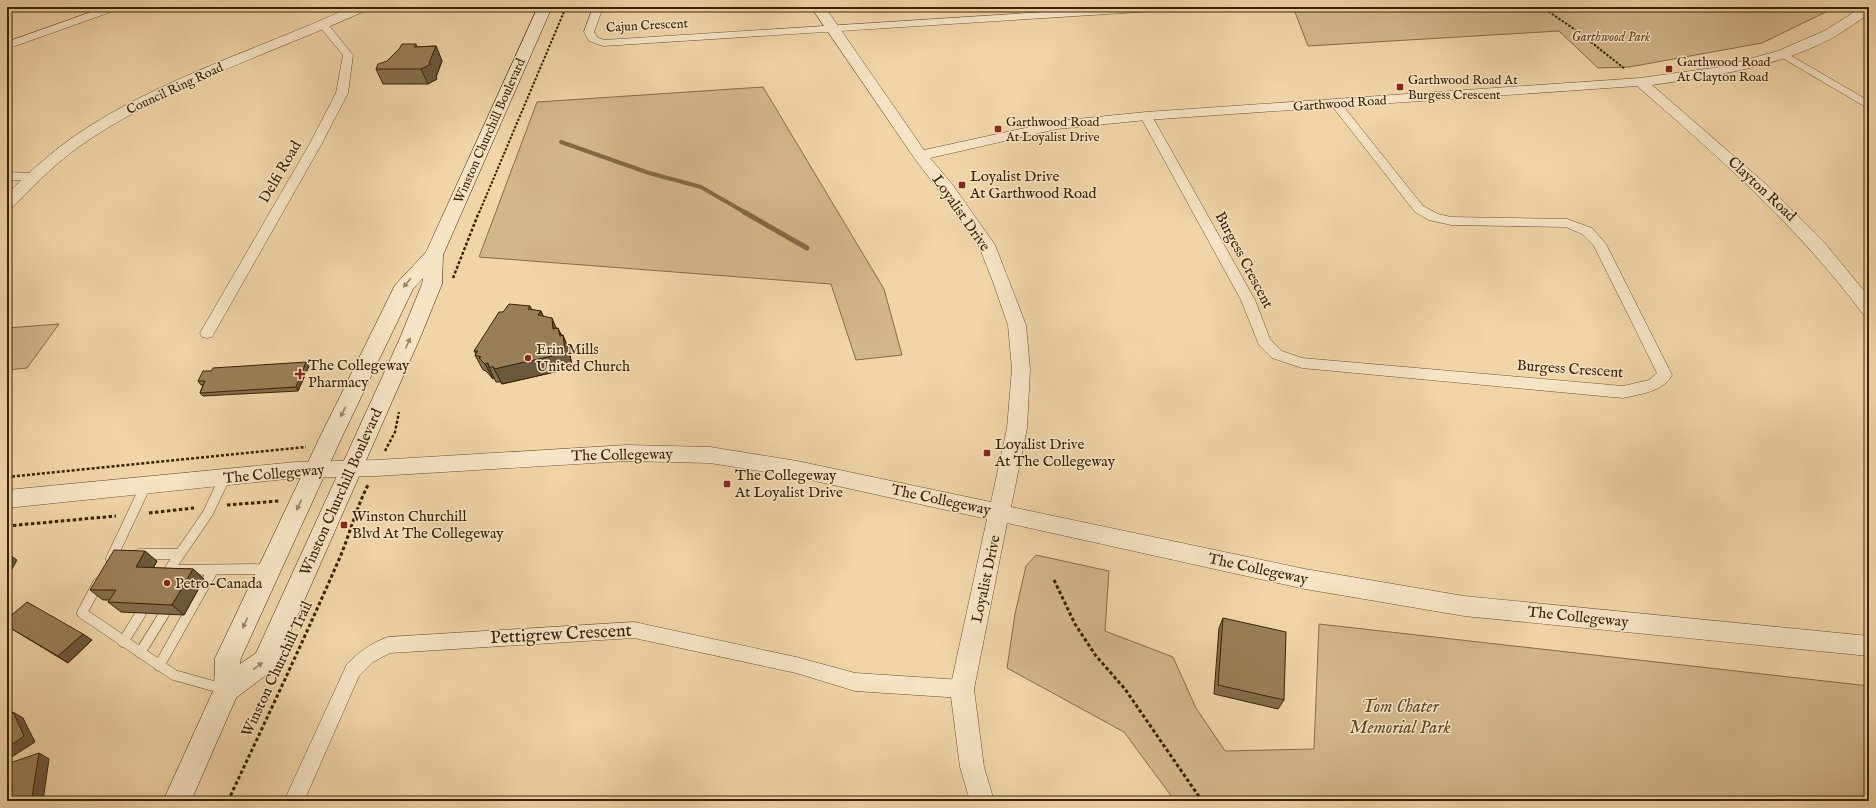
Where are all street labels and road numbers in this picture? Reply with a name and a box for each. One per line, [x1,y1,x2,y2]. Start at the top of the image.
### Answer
street label: Cajun Crescent [606,15,689,37]
street label: Winston Churchill Boulevard [450,56,530,206]
street label: Council Ring Road [124,59,226,119]
street label: Garthwood Road [1293,92,1387,116]
street label: Delfi Road [255,137,306,207]
street label: Clayton Road [1724,152,1801,226]
street label: Loyalist Drive [928,171,994,255]
street label: Burgess Crescent [1211,208,1277,312]
street label: Burgess Crescent [1516,356,1624,382]
street label: Winston Churchill Boulevard [295,405,387,579]
street label: The Collegeway [571,445,673,465]
street label: The Collegeway [223,460,326,488]
street label: The Collegeway [889,480,993,520]
street label: Loyalist Drive [967,533,1005,625]
street label: The Collegeway [1206,549,1310,589]
street label: Winston Churchill Trail [237,597,317,740]
street label: The Collegeway [1527,602,1630,632]
street label: Pettigrew Crescent [490,620,632,650]

